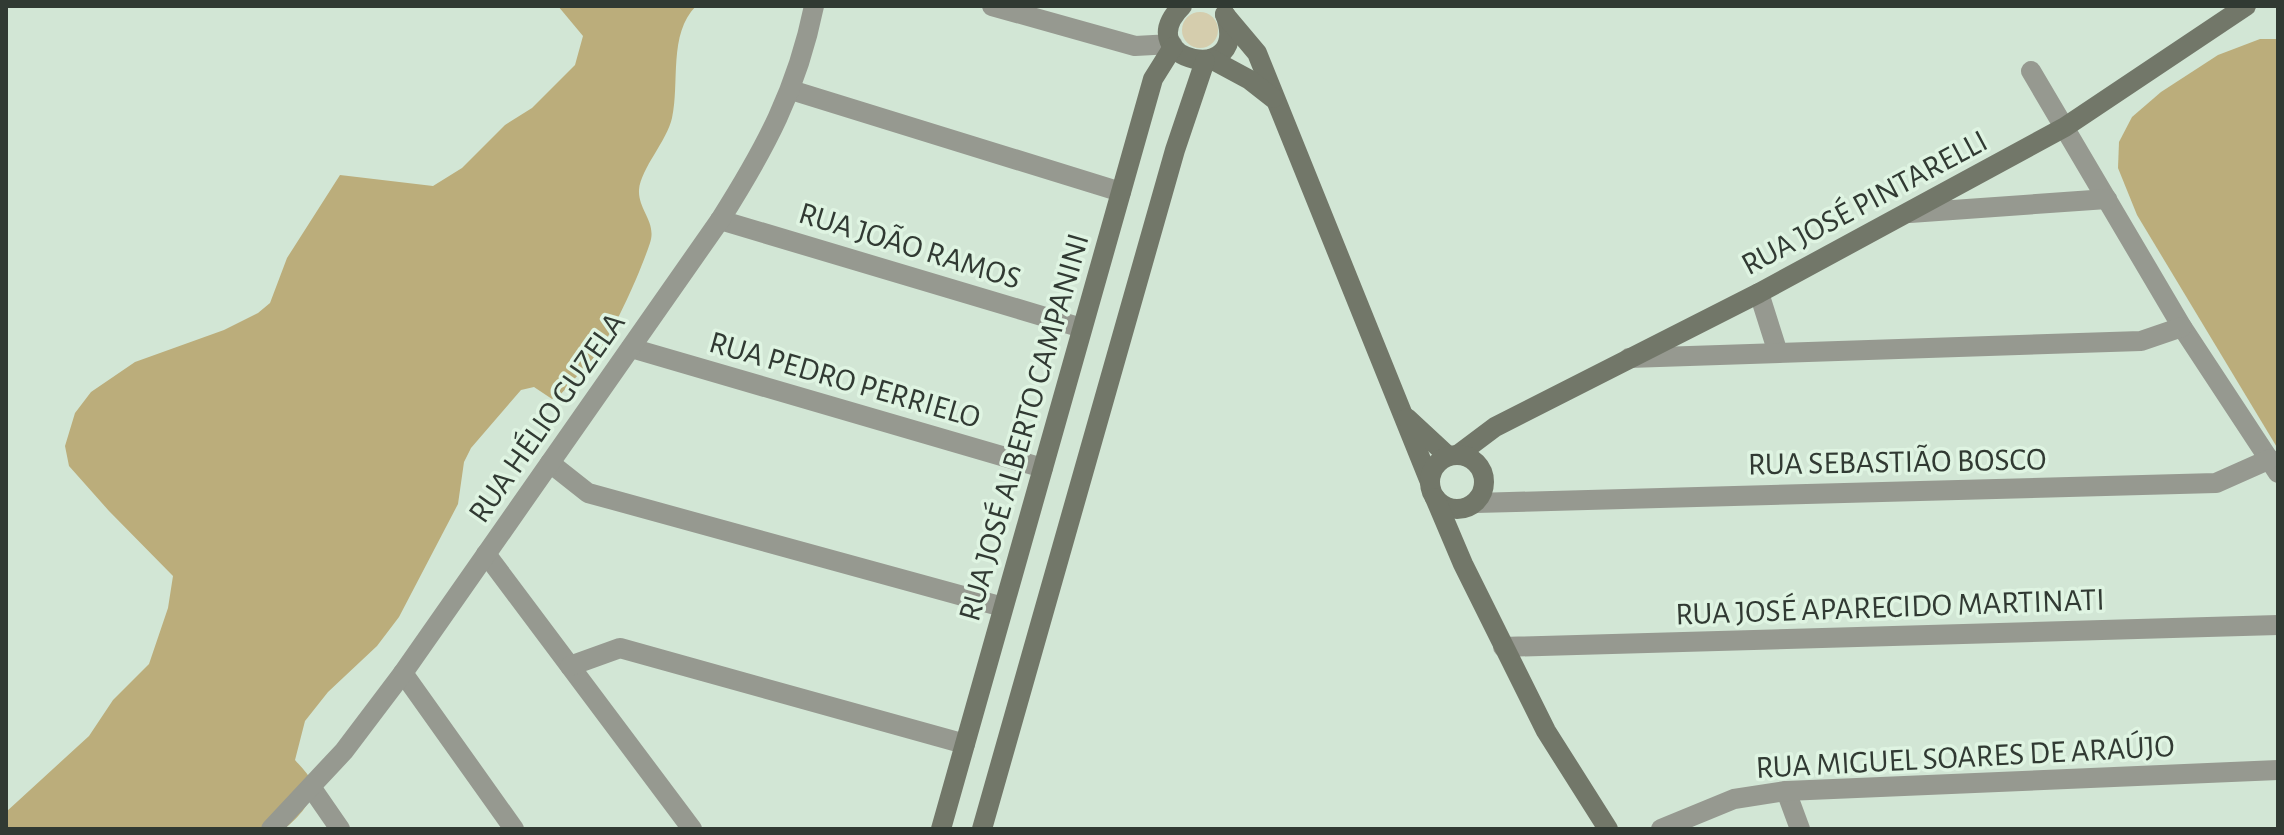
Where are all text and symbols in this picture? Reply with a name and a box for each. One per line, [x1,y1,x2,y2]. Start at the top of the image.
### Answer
street label: RUA JOSÉ PINTARELLI [1735,122,1993,281]
street label: RUA JOÃO RAMOS [795,195,1025,295]
street label: RUA JOSÉ ALBERTO CAMPANINI [950,229,1095,625]
street label: RUA HÉLIO GUZELA [460,305,631,528]
street label: RUA PEDRO PERRIELO [706,326,984,434]
street label: RUA SEBASTIÃO BOSCO [1747,441,2047,481]
street label: RUA JOSÉ APARECIDO MARTINATI [1675,581,2105,630]
street label: RUA MIGUEL SOARES DE ARAÚJO [1755,727,2175,784]

